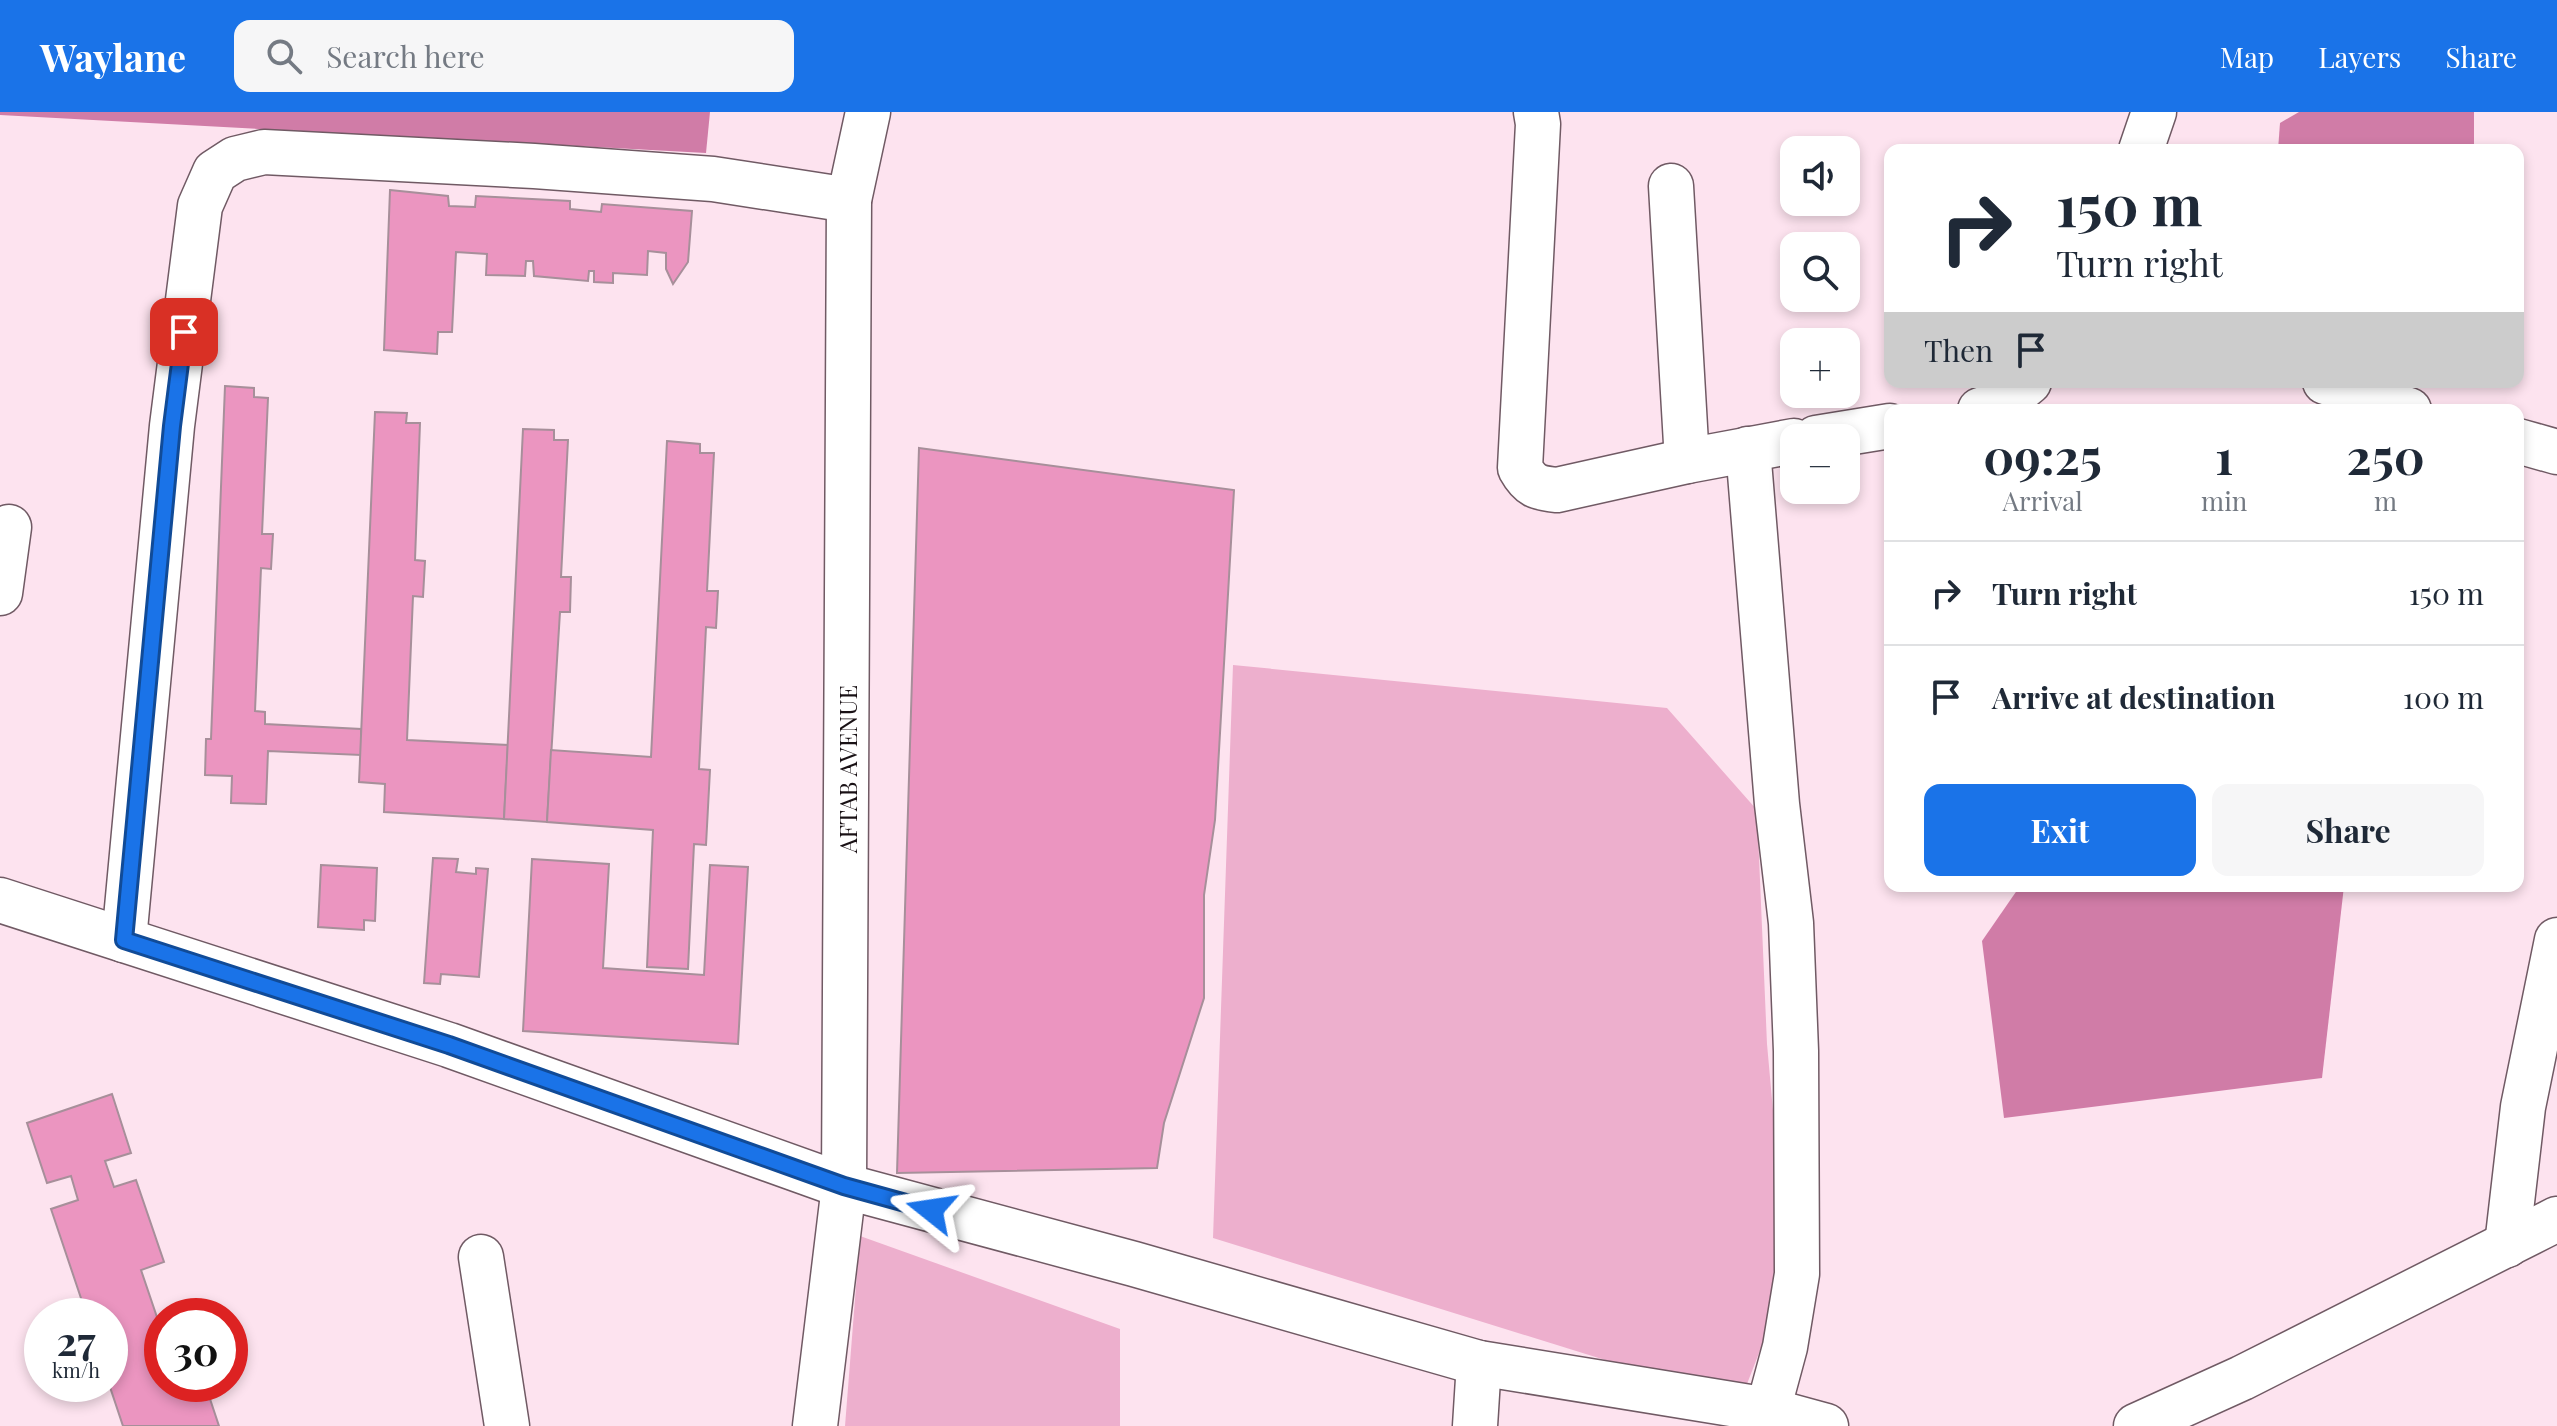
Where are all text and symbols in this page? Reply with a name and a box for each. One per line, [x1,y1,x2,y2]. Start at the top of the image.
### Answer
search box [234,20,794,92]
text: Waylane [40,31,186,82]
icon: search [262,34,306,78]
text: Search here [326,36,485,76]
text: Map [2220,38,2274,75]
text: Layers [2318,38,2401,75]
text: Share [2445,38,2517,75]
map controls [1780,136,1860,504]
button: sound [1780,136,1860,216]
text: 150 m [2056,166,2202,241]
icon: right [1924,176,2028,280]
button: search [1780,232,1860,312]
text: Turn right [2056,238,2223,286]
pin [150,298,218,366]
icon: arrive [162,310,206,354]
button: + [1780,328,1860,408]
icon: arrive [2009,328,2053,372]
text: Then [1924,330,1993,370]
text: 09:25 [1983,423,2102,487]
text: 1 [2215,423,2233,487]
text: 250 [2347,423,2425,487]
button: − [1780,424,1860,504]
text: Arrival [2003,483,2083,518]
text: min [2201,483,2247,518]
text: m [2374,483,2397,518]
icon: right [1924,571,1968,615]
text: Turn right [1992,573,2137,613]
text: 150 m [2409,573,2484,613]
icon: arrive [1924,675,1968,719]
text: Arrive at destination [1992,677,2275,717]
text: 100 m [2403,677,2484,717]
street label: AFTAB AVENUE [831,685,863,854]
button: Exit [1924,784,2196,876]
button: Share [2212,784,2484,876]
position arrow [889,1168,973,1252]
speed limit sign: 30 [144,1298,248,1402]
text: 27 [56,1313,96,1366]
text: km/h [52,1356,100,1383]

